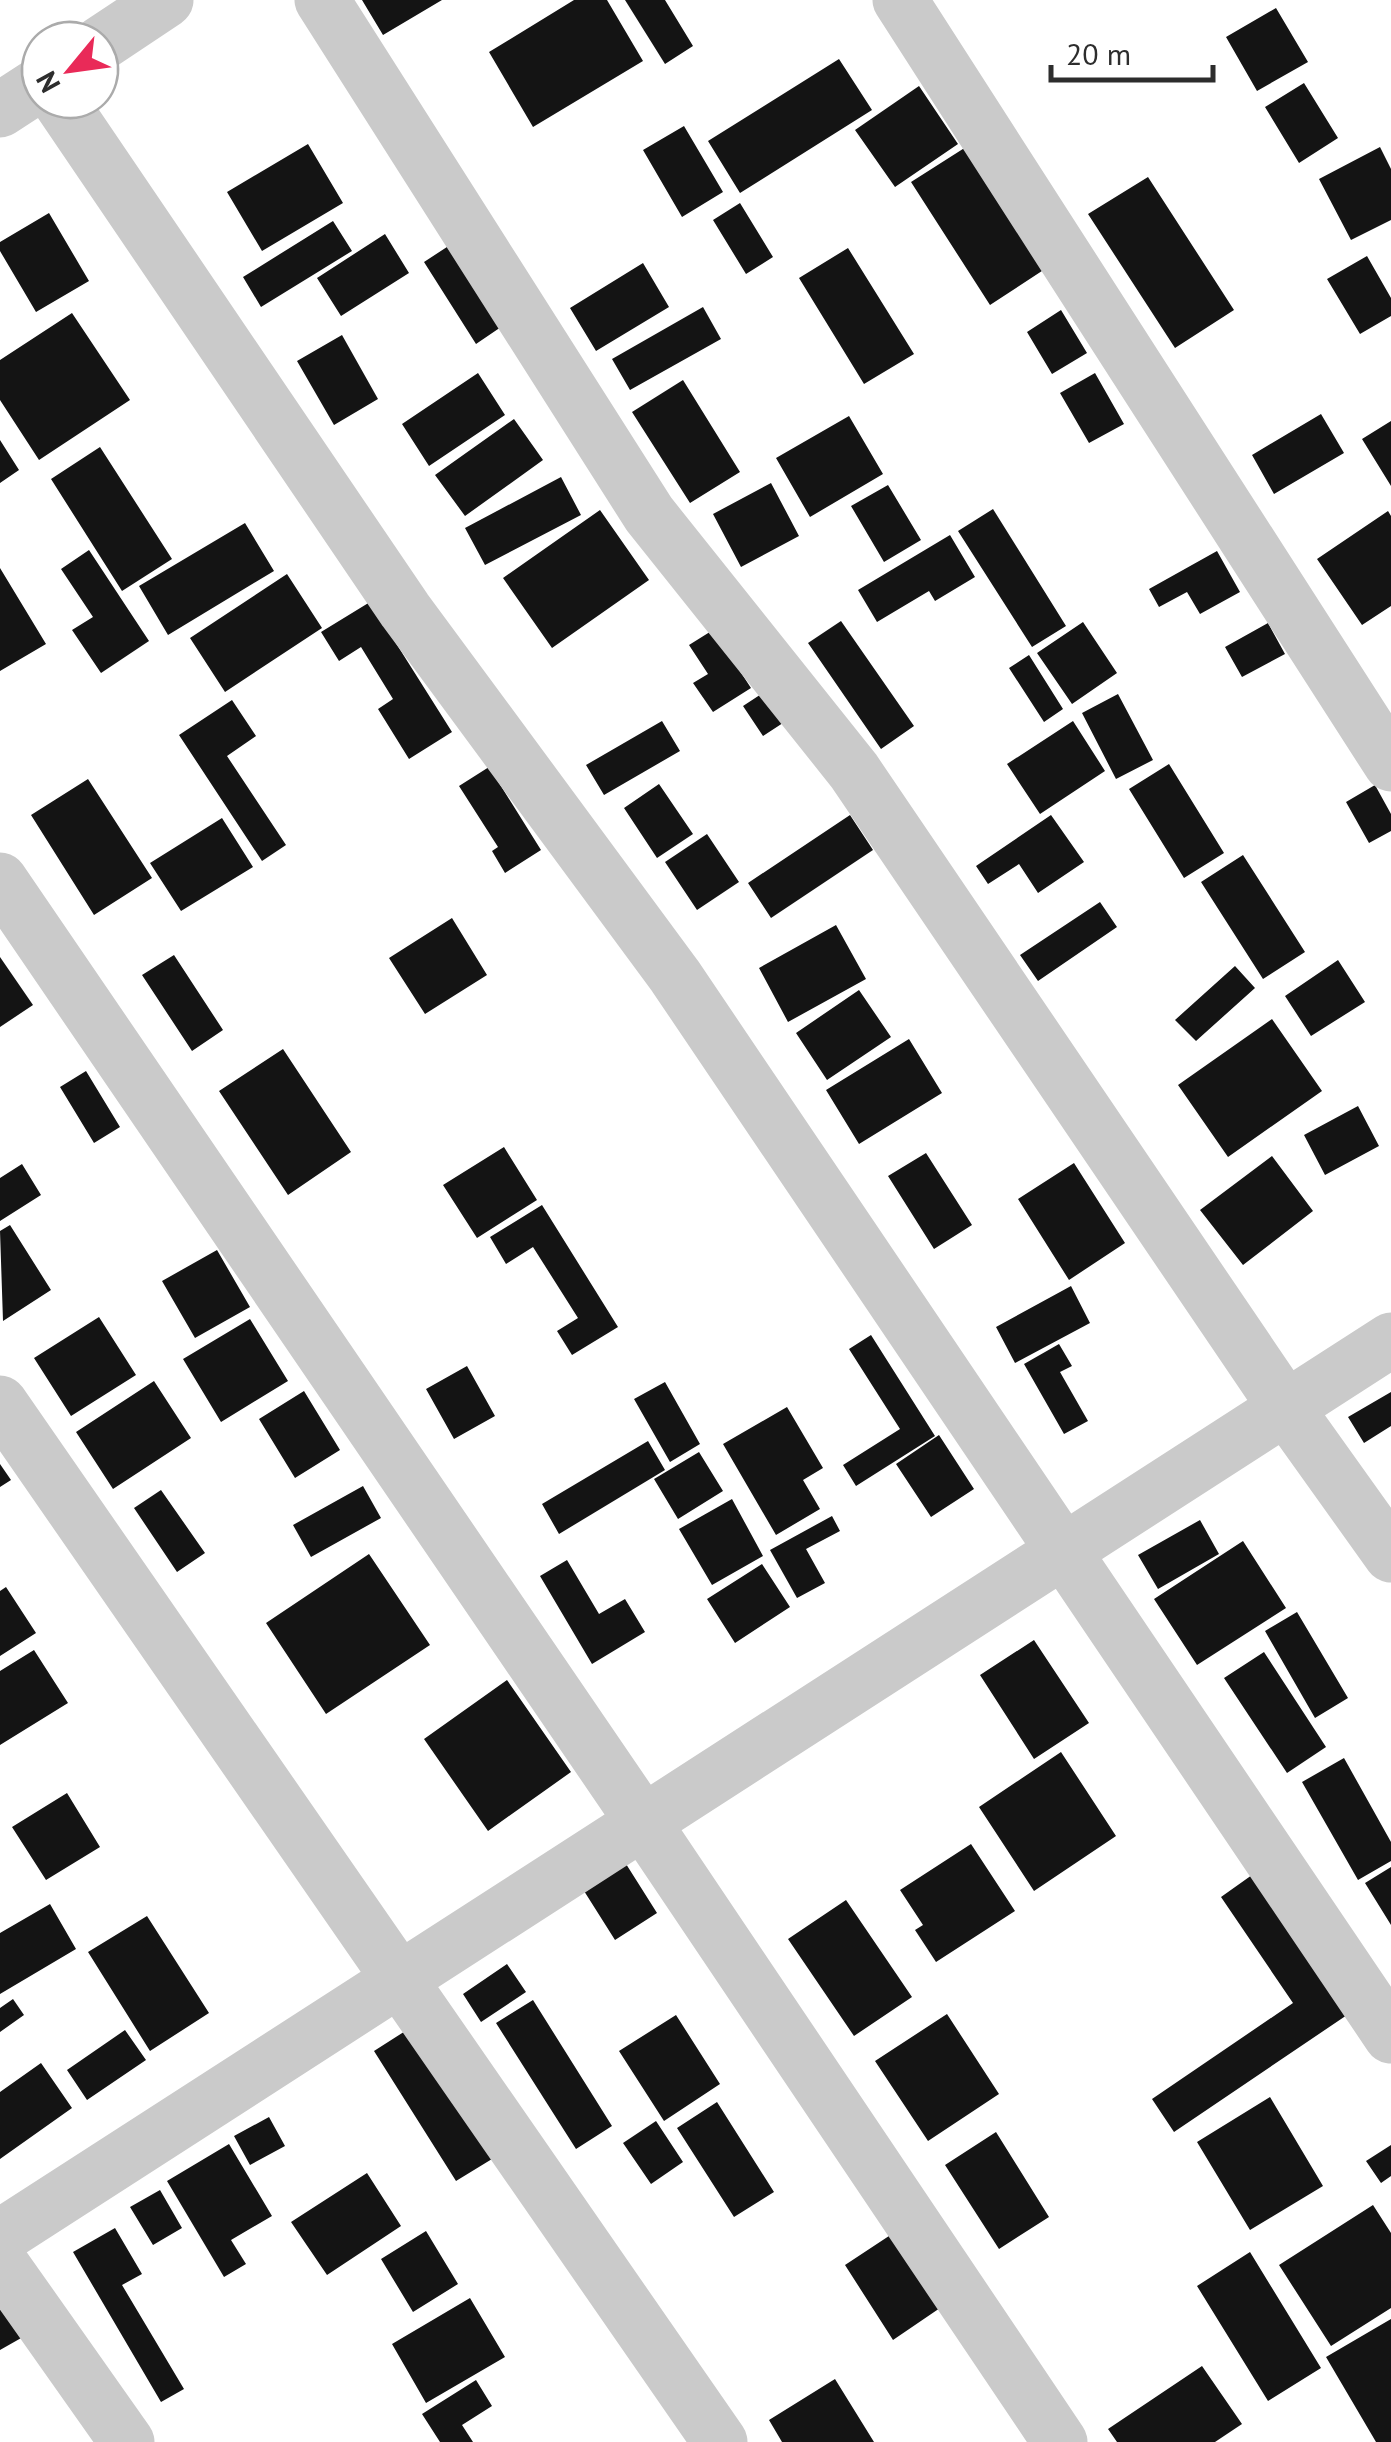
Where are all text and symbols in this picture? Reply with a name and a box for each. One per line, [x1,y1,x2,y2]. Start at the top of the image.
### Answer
north arrow [20,20,120,120]
scale bar [1051,20,1214,82]
text: 20 m [1066,34,1131,73]
text: N [27,65,68,99]

